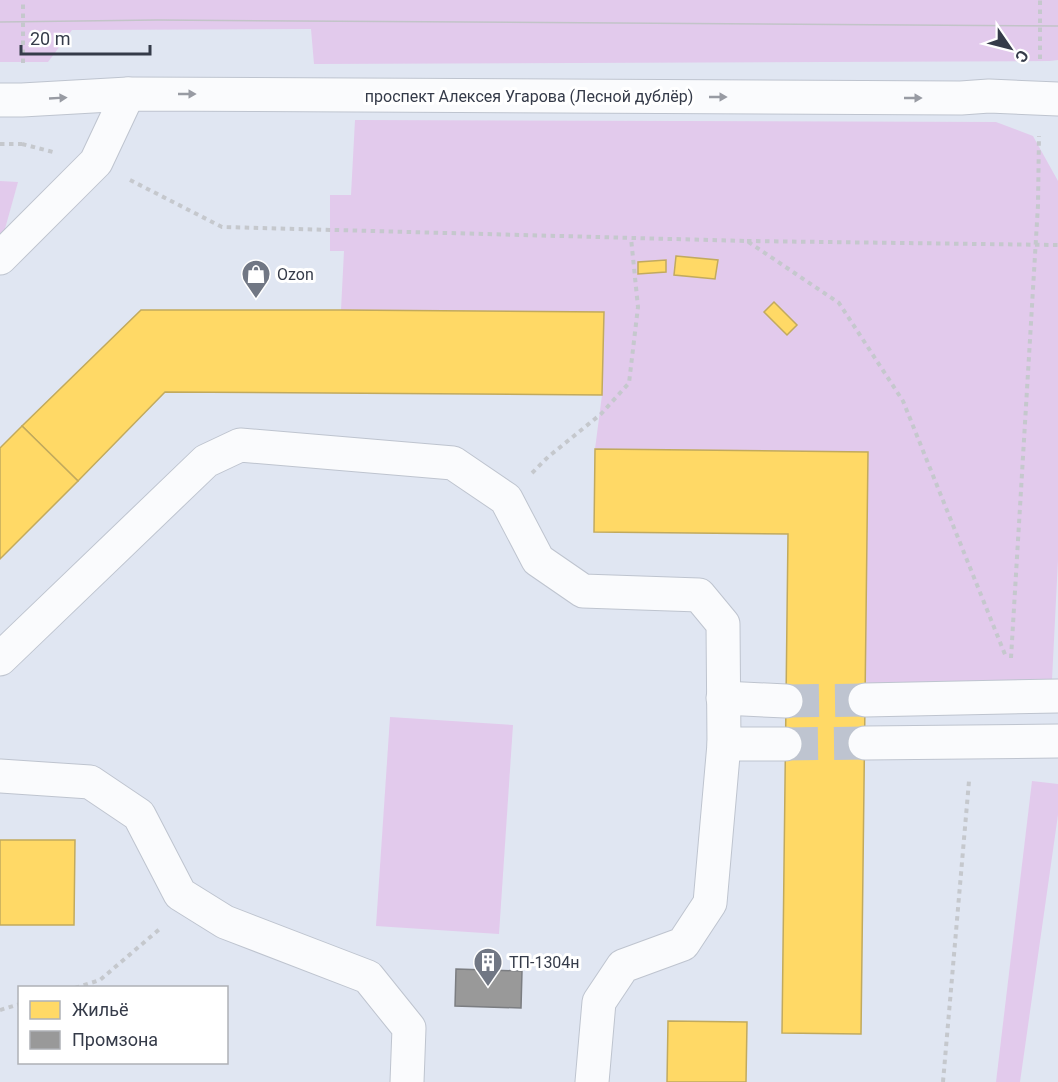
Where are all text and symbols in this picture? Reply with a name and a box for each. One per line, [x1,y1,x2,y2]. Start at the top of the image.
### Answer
scale bar [21,18,150,56]
north arrow [980,18,1040,78]
text: 20 m [30,28,70,49]
text: С [1011,47,1033,66]
street label: проспект Алексея Угарова (Лесной дублёр) [365,87,693,106]
one-way arrow [177,89,196,99]
one-way arrow [708,92,727,102]
one-way arrow [49,93,68,103]
one-way arrow [903,93,922,103]
shop icon: Ozon [240,258,272,300]
place label: Ozon [277,265,314,284]
building icon: ТП-1304н [472,946,504,988]
place label: ТП-1304н [509,953,580,972]
legend [18,986,228,1064]
text: Жильё [72,999,128,1020]
text: Промзона [72,1029,158,1050]

